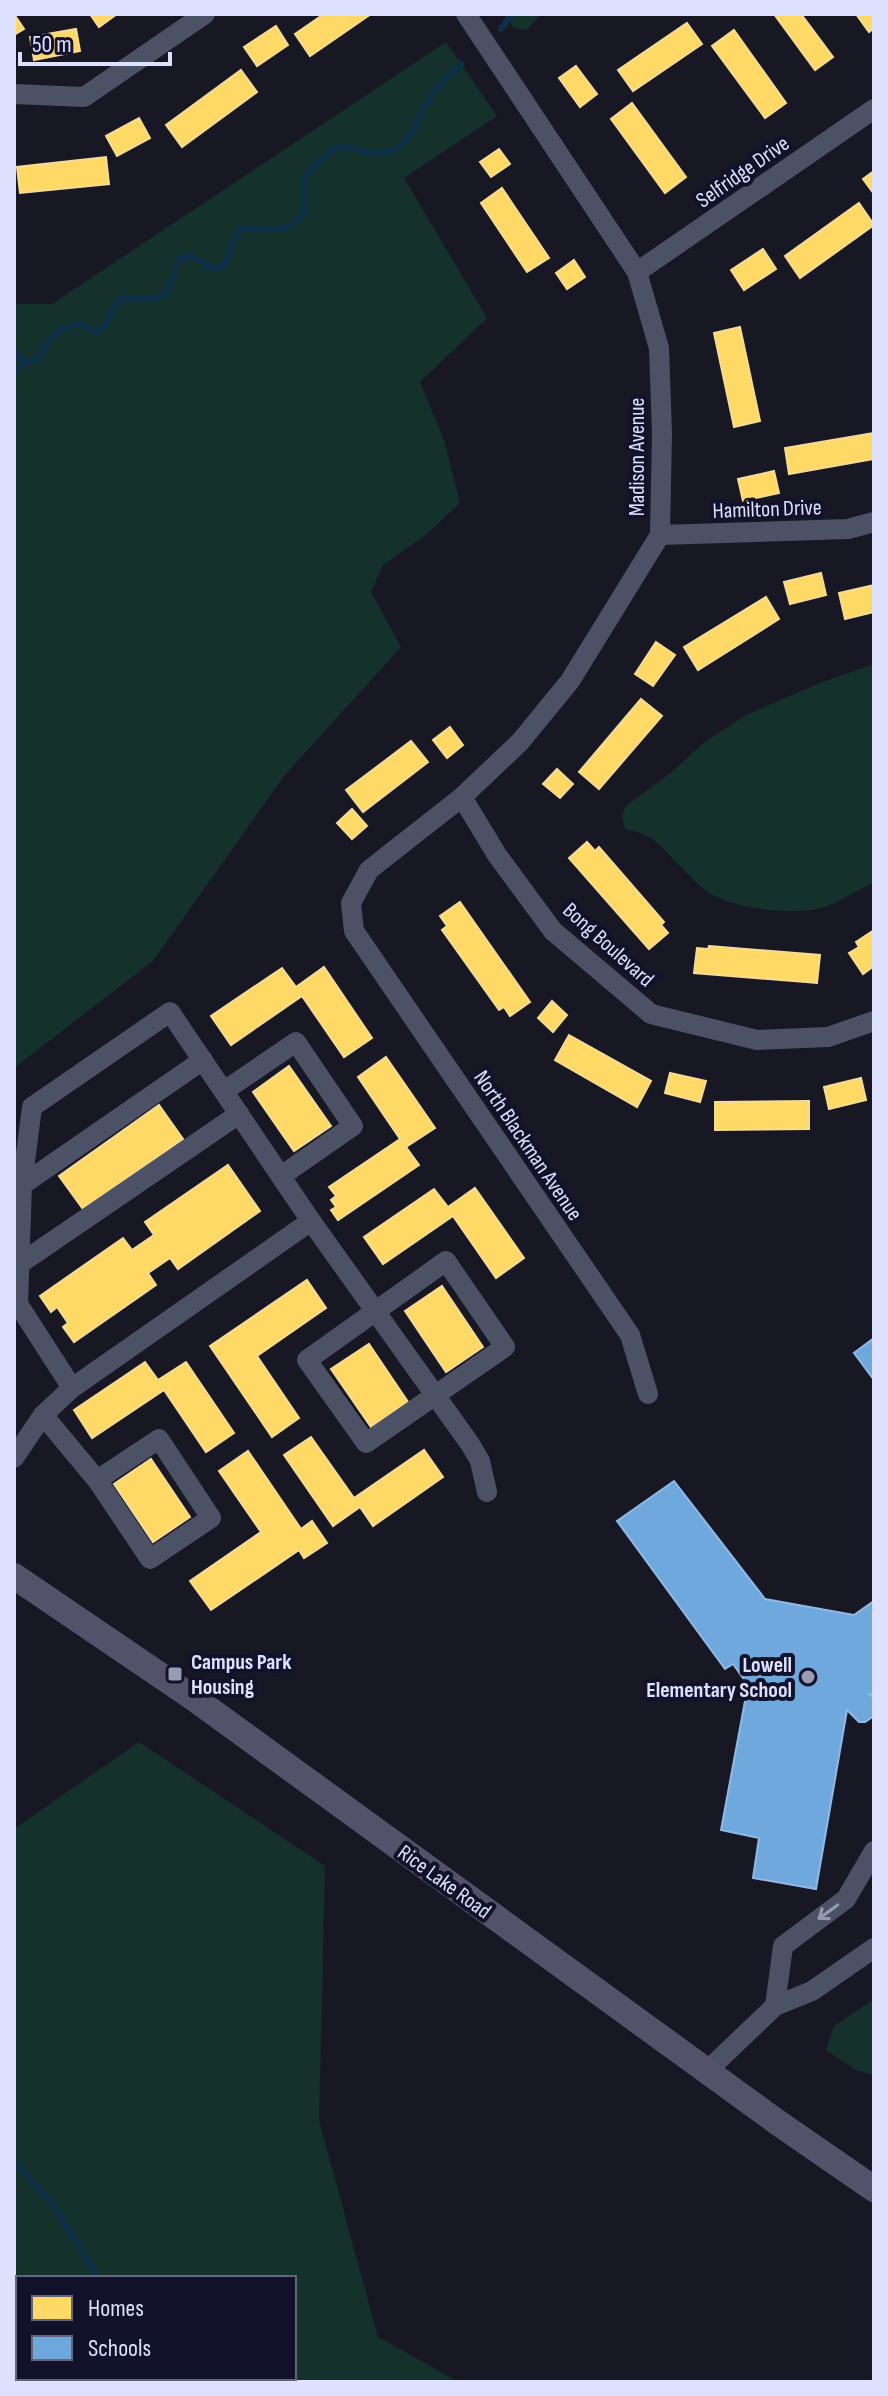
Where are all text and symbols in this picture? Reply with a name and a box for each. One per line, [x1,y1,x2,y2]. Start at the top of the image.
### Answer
scale bar [20,16,170,66]
text: 50 m [32,30,72,59]
street label: Selfridge Drive [691,130,795,214]
street label: Madison Avenue [624,398,651,516]
street label: Hamilton Drive [712,494,822,525]
street label: Bong Boulevard [557,897,659,993]
street label: North Blackman Avenue [468,1066,588,1226]
place label: Campus Park Housing [191,1649,292,1701]
place label: Lowell Elementary School [646,1652,792,1704]
marker: Campus Park Housing [166,1665,184,1683]
marker: Lowell Elementary School [799,1668,817,1686]
street label: Rice Lake Road [392,1839,496,1925]
one-way arrow [818,1904,839,1921]
legend [16,2276,296,2380]
text: Homes [88,2294,144,2323]
text: Schools [88,2334,151,2363]

